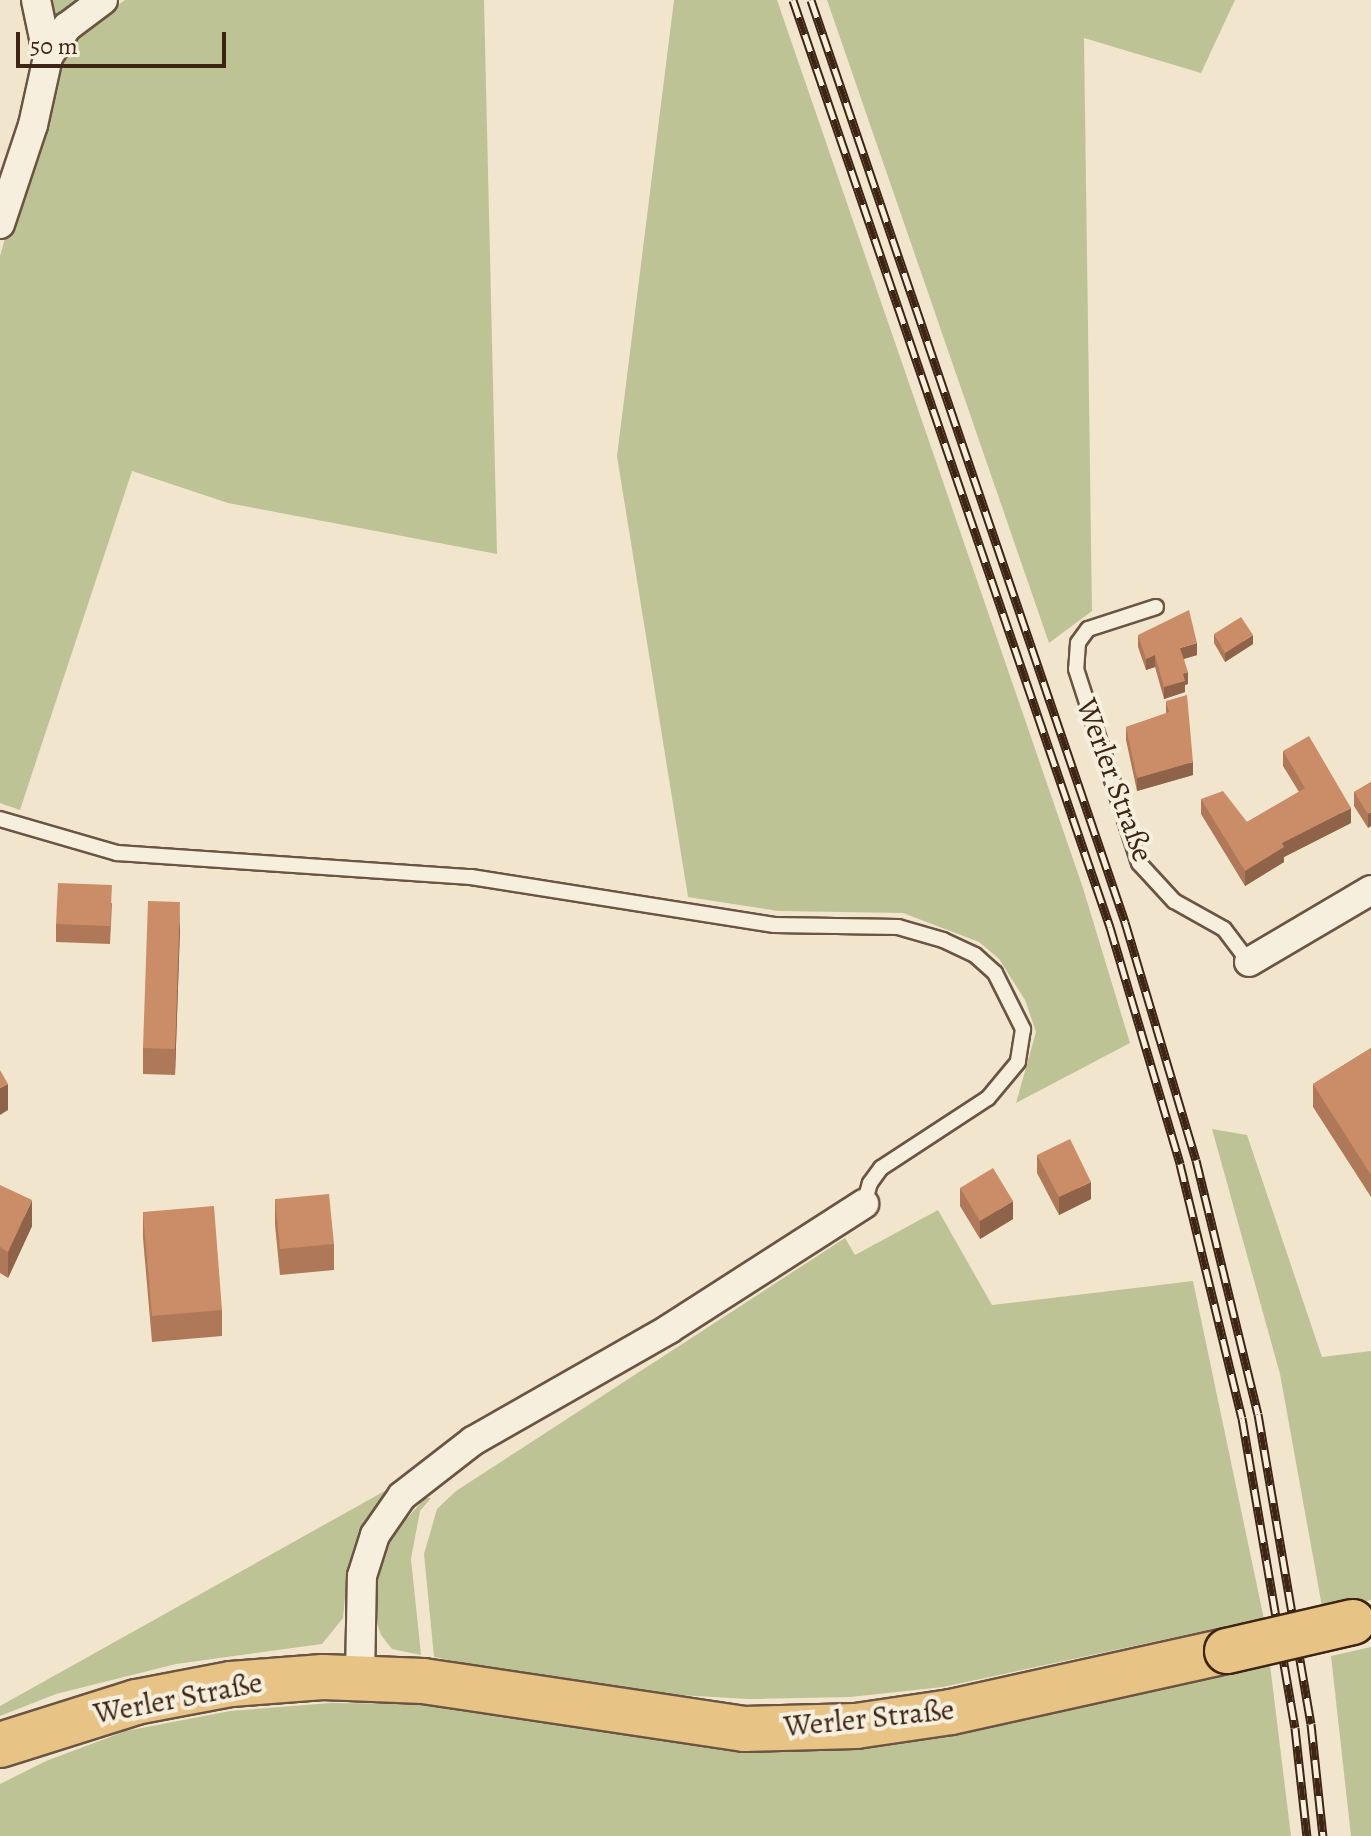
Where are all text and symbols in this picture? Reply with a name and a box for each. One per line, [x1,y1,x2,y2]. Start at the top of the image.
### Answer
scale bar [20,16,230,66]
text: 50 m [30,30,78,62]
street label: Werler Straße [1069,694,1161,866]
street label: Werler Straße [91,1664,265,1732]
street label: Werler Straße [782,1691,956,1745]

